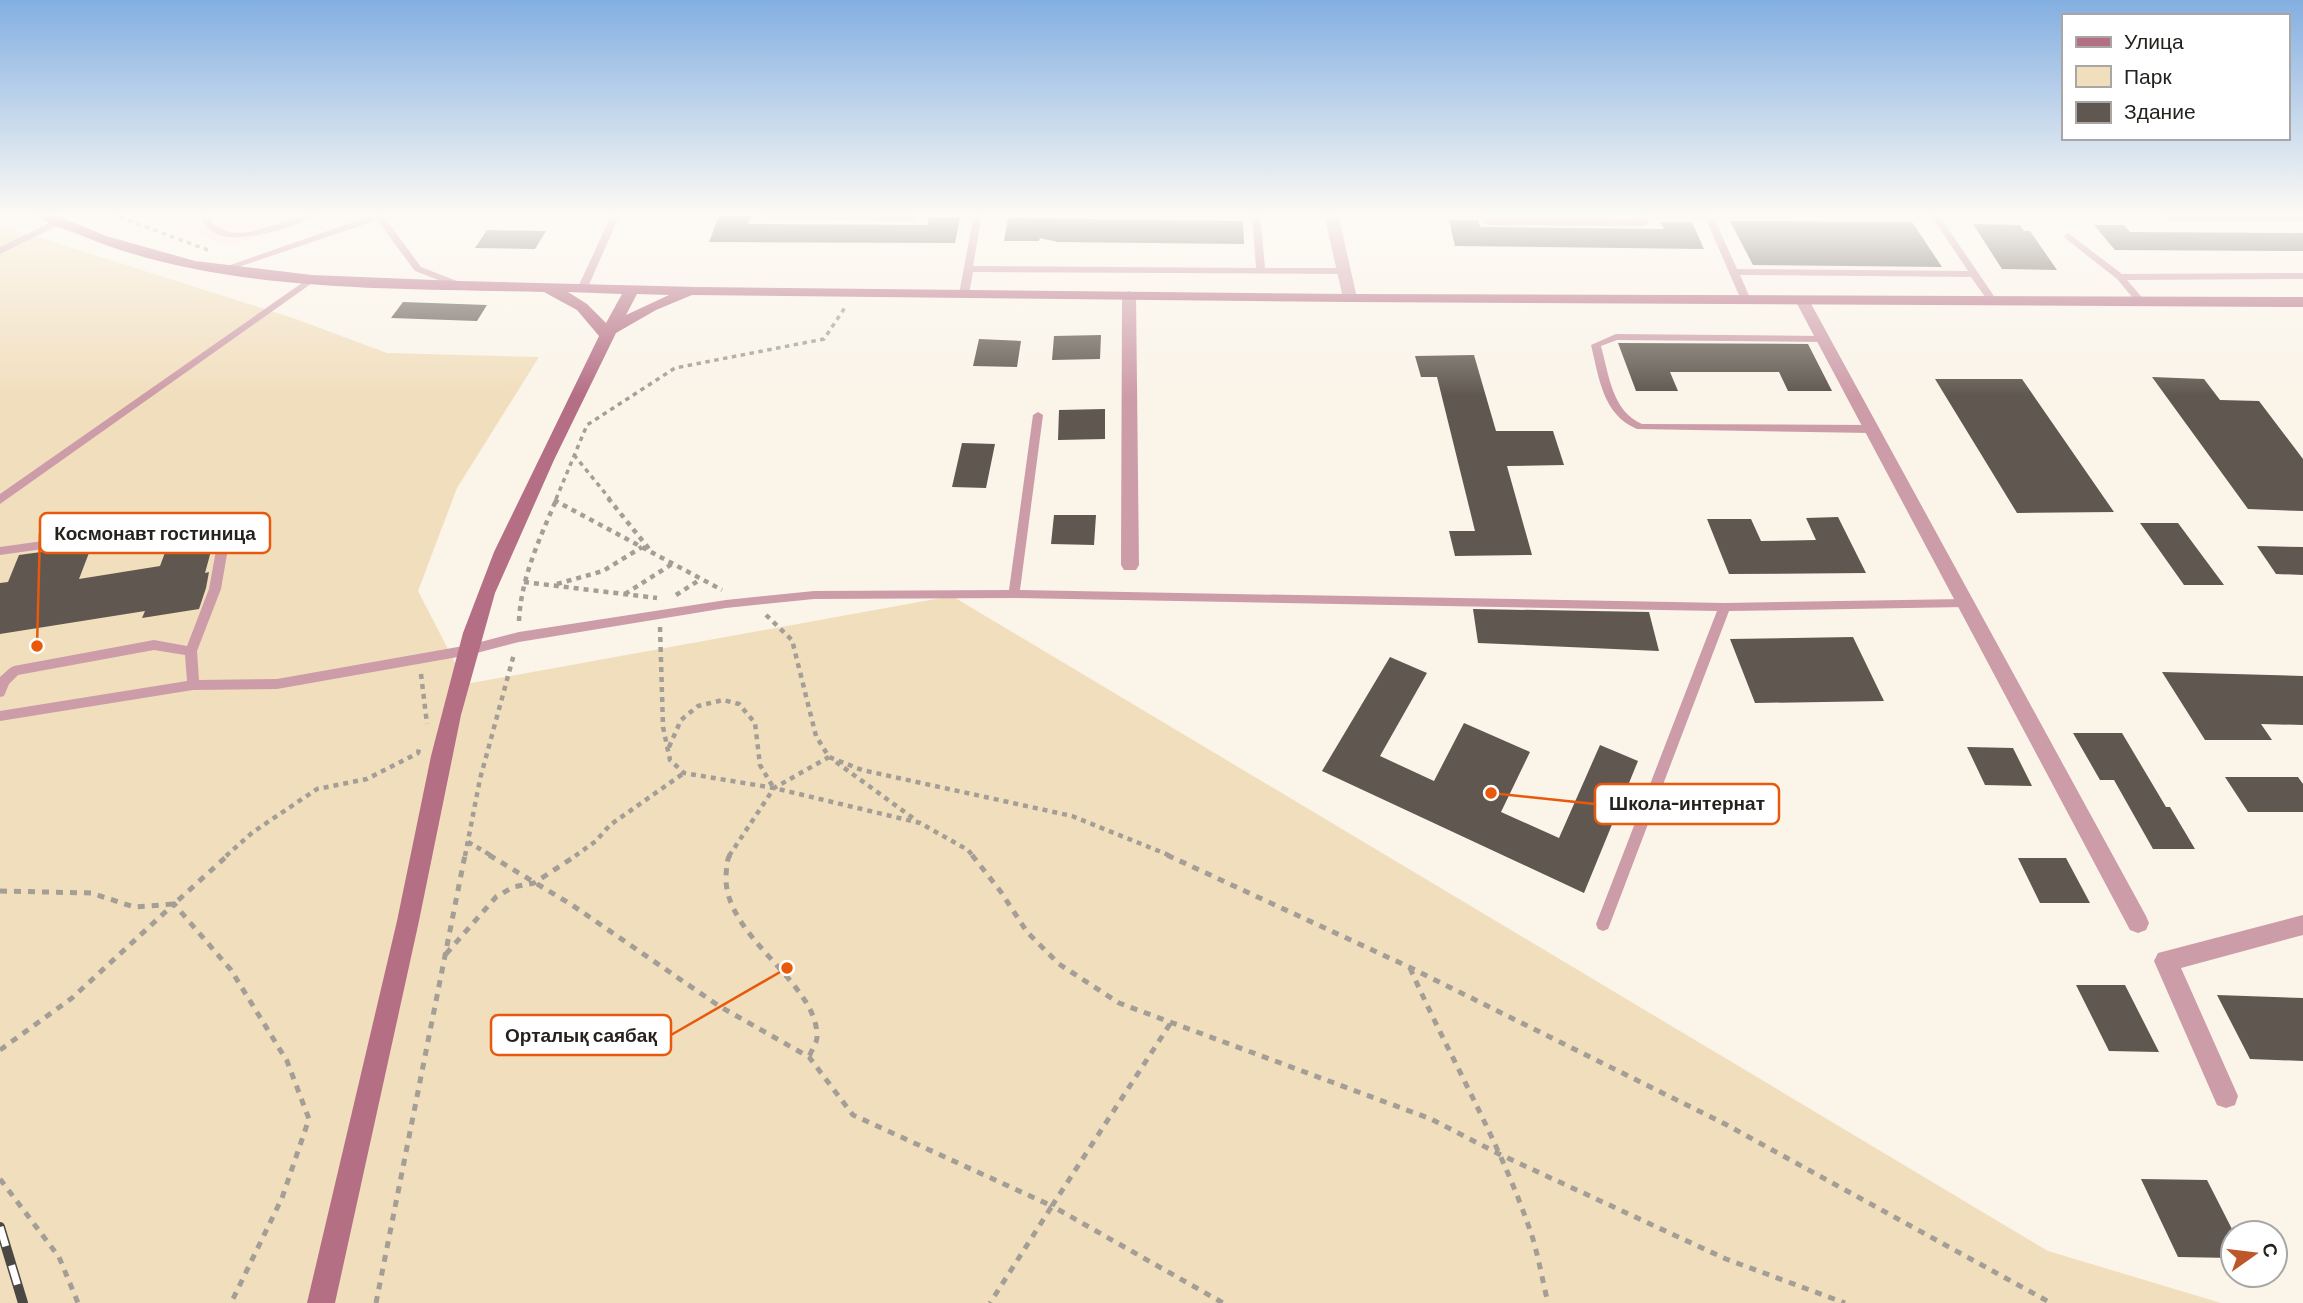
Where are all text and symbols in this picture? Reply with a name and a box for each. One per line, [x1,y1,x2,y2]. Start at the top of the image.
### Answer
legend [2062,14,2289,140]
text: Улица [2124,28,2184,53]
text: Парк [2124,63,2172,88]
text: Здание [2124,98,2196,123]
callout: Космонавт гостиница [40,513,270,553]
text: Космонавт гостиница [54,521,256,544]
callout: Школа-интернат [1595,784,1779,824]
text: Школа-интернат [1609,791,1765,814]
callout: Орталық саябақ [491,1015,671,1055]
text: Орталық саябақ [505,1023,657,1046]
north arrow [2219,1219,2289,1289]
text: С [2258,1240,2284,1259]

